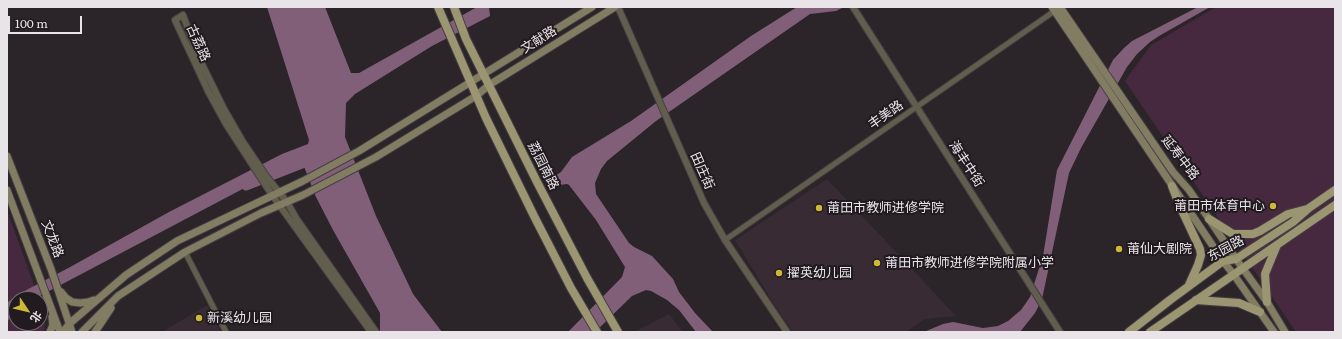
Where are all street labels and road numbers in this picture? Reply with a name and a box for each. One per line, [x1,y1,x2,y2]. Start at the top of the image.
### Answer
street label: 古荔路 [183,22,213,64]
street label: 文献路 [518,23,560,57]
street label: 丰美路 [866,97,906,133]
street label: 延寿中路 [1158,133,1202,183]
street label: 海丰中街 [945,138,987,190]
street label: 荔园南路 [524,139,562,193]
street label: 田庄街 [687,150,717,192]
street label: 文龙路 [38,218,66,260]
street label: 东园路 [1205,233,1247,265]

